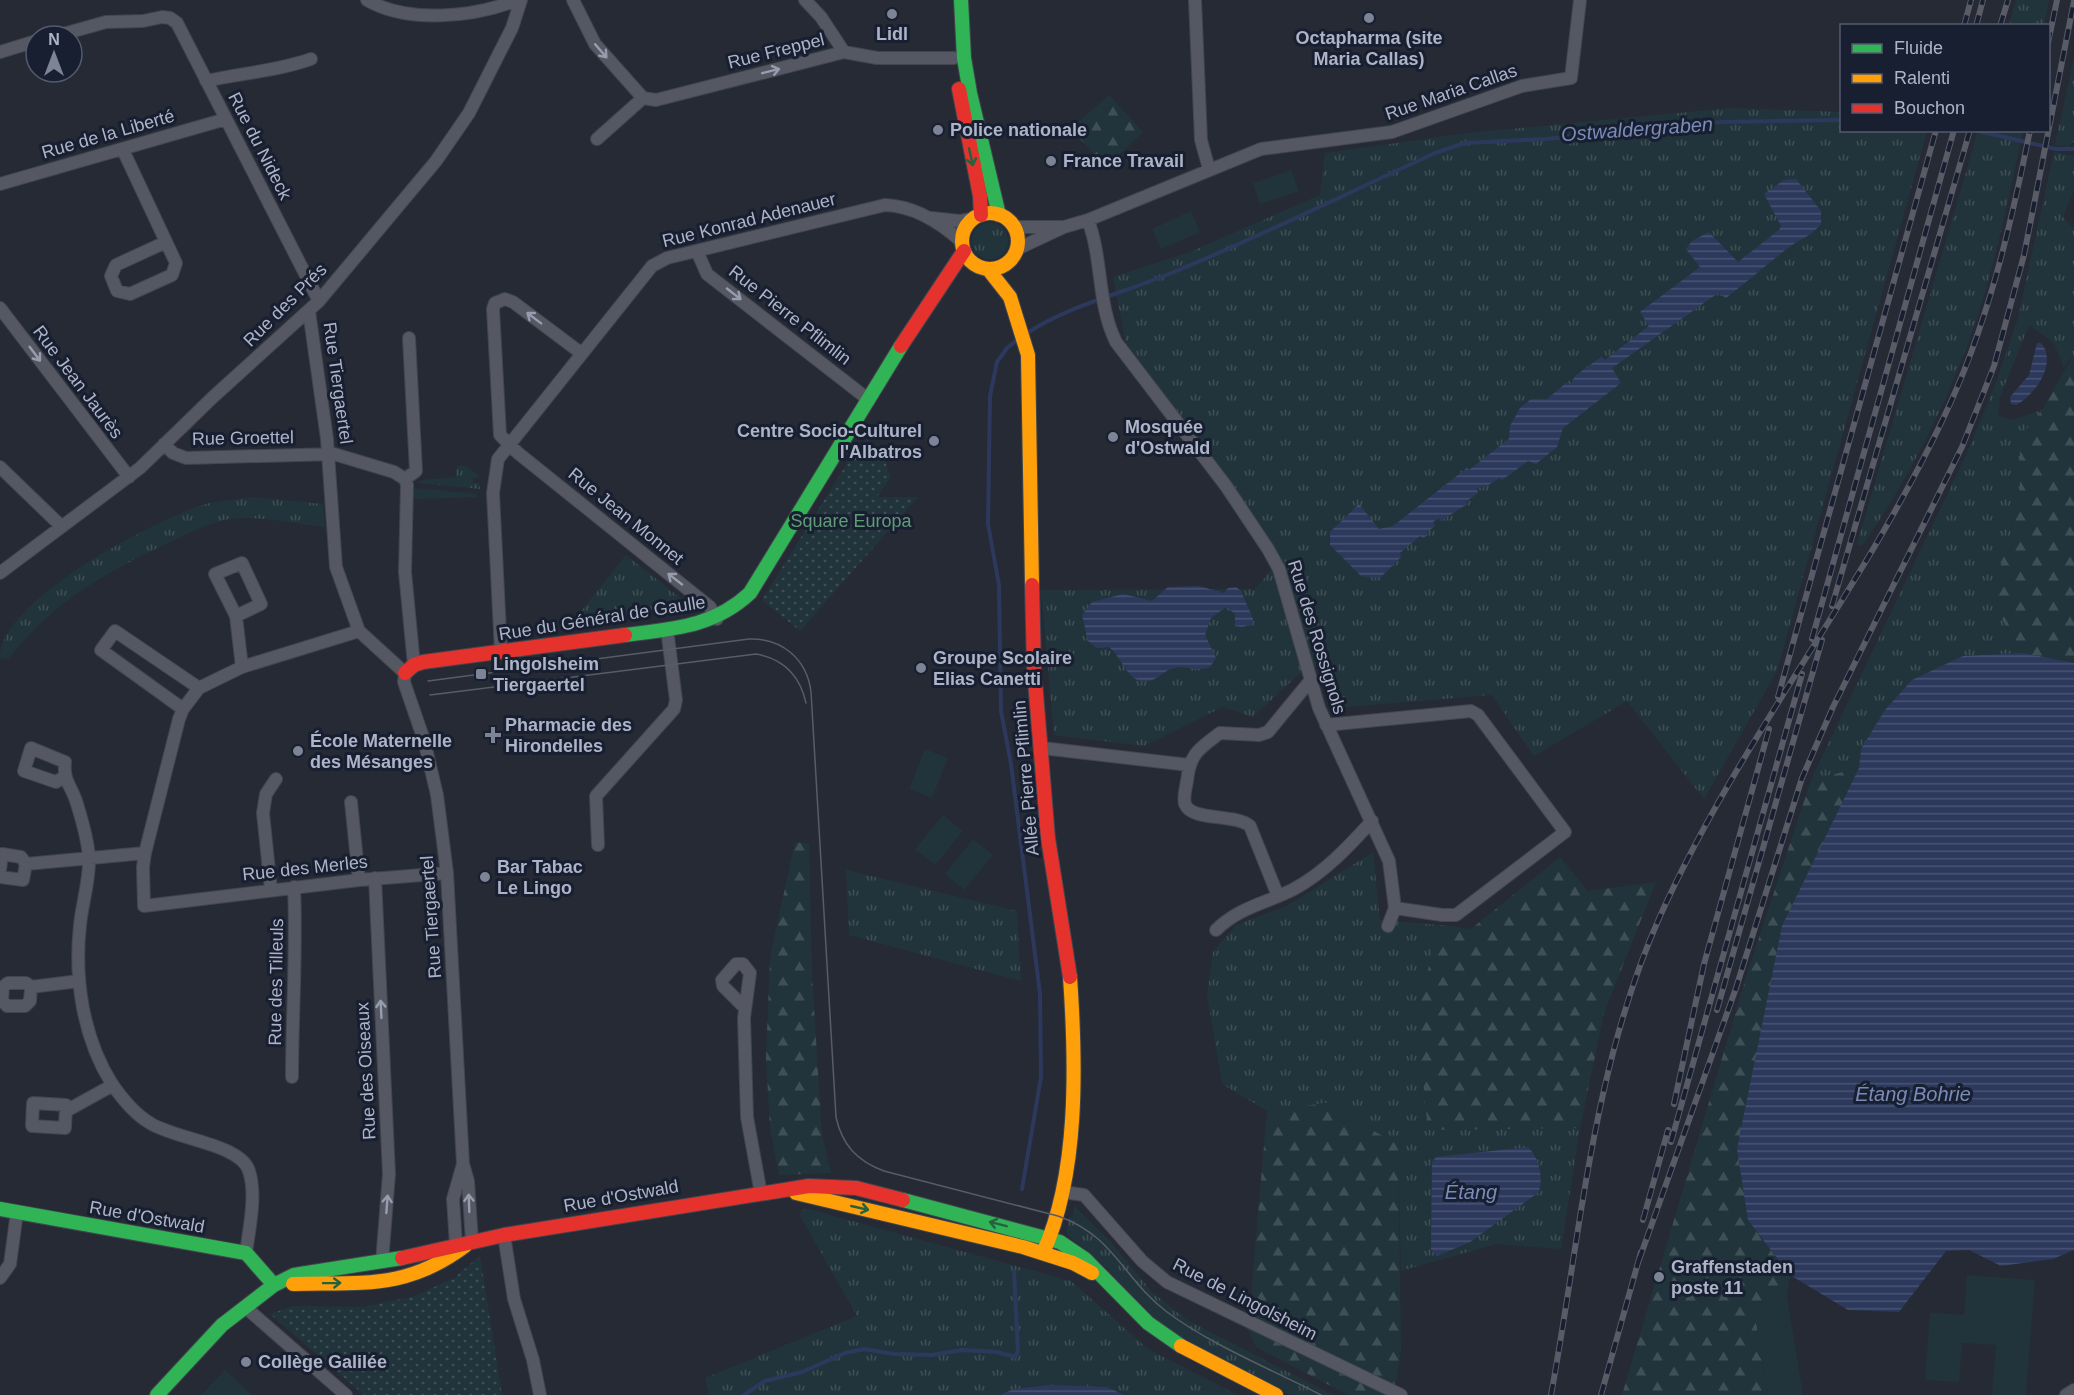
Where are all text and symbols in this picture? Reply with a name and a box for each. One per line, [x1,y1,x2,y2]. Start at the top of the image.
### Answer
marker: Lidl [885,7,899,21]
marker: Octapharma (site Maria Callas) [1362,11,1376,25]
north arrow [24,24,84,84]
place label: Lidl [876,24,908,44]
legend [1840,24,2050,132]
place label: Octapharma (site Maria Callas) [1295,28,1443,69]
street label: Rue Freppel [726,29,826,73]
text: N [48,31,60,48]
text: Fluide [1894,38,1943,58]
one-way arrow [594,43,608,58]
street label: Rue Maria Callas [1382,60,1520,124]
one-way arrow [761,65,780,76]
text: Ralenti [1894,68,1950,88]
street label: Rue du Nideck [224,89,296,204]
text: Bouchon [1894,98,1965,118]
street label: Rue de la Liberté [39,105,177,163]
water label: Ostwaldergraben [1560,113,1714,145]
place label: Police nationale [950,120,1087,140]
marker: Police nationale [931,123,945,137]
one-way arrow [966,147,977,166]
place label: France Travail [1063,151,1184,171]
marker: France Travail [1044,154,1058,168]
street label: Rue Konrad Adenauer [660,189,838,251]
street label: Rue des Prés [239,259,331,351]
street label: Rue Pierre Pflimlin [725,261,855,369]
one-way arrow [726,288,742,301]
one-way arrow [526,312,542,325]
street label: Rue Tiergaertel [320,321,356,445]
street label: Rue Jean Jaurès [29,322,127,442]
one-way arrow [29,346,42,362]
place label: Mosquée d'Ostwald [1125,417,1210,458]
place label: Centre Socio-Culturel l'Albatros [737,421,922,462]
street label: Rue Groettel [192,427,294,449]
marker: Mosquée d'Ostwald [1106,430,1120,444]
marker: Centre Socio-Culturel l'Albatros [927,434,941,448]
street label: Rue Jean Monnet [564,464,688,568]
park label: Square Europa [790,511,913,531]
street label: Rue des Rossignols [1284,558,1350,716]
one-way arrow [668,572,683,586]
street label: Rue du Général de Gaulle [497,592,707,644]
place label: Groupe Scolaire Elias Canetti [933,648,1072,689]
place label: Lingolsheim Tiergaertel [493,654,599,695]
marker: Groupe Scolaire Elias Canetti [914,661,928,675]
marker: Lingolsheim Tiergaertel [474,667,488,681]
street label: Allée Pierre Pflimlin [1009,699,1043,857]
place label: Pharmacie des Hirondelles [505,715,632,756]
marker: Pharmacie des Hirondelles [486,728,500,742]
place label: École Maternelle des Mésanges [310,730,452,772]
marker: École Maternelle des Mésanges [291,744,305,758]
street label: Rue des Merles [241,851,369,885]
street label: Rue Tiergaertel [417,855,445,979]
place label: Bar Tabac Le Lingo [497,857,583,898]
marker: Bar Tabac Le Lingo [478,870,492,884]
street label: Rue des Tilleuls [265,918,287,1046]
one-way arrow [376,999,387,1019]
street label: Rue des Oiseaux [352,1002,380,1140]
water label: Étang Bohrie [1855,1083,1971,1105]
street label: Rue d'Ostwald [562,1176,680,1216]
water label: Étang [1445,1181,1497,1203]
one-way arrow [463,1193,474,1213]
one-way arrow [381,1194,392,1214]
street label: Rue d'Ostwald [88,1197,206,1237]
one-way arrow [850,1202,869,1214]
one-way arrow [989,1218,1008,1230]
street label: Rue de Lingolsheim [1170,1254,1320,1344]
place label: Graffenstaden poste 11 [1671,1257,1793,1298]
marker: Graffenstaden poste 11 [1652,1270,1666,1284]
one-way arrow [322,1277,342,1289]
place label: Collège Galilée [258,1352,387,1372]
marker: Collège Galilée [239,1355,253,1369]

